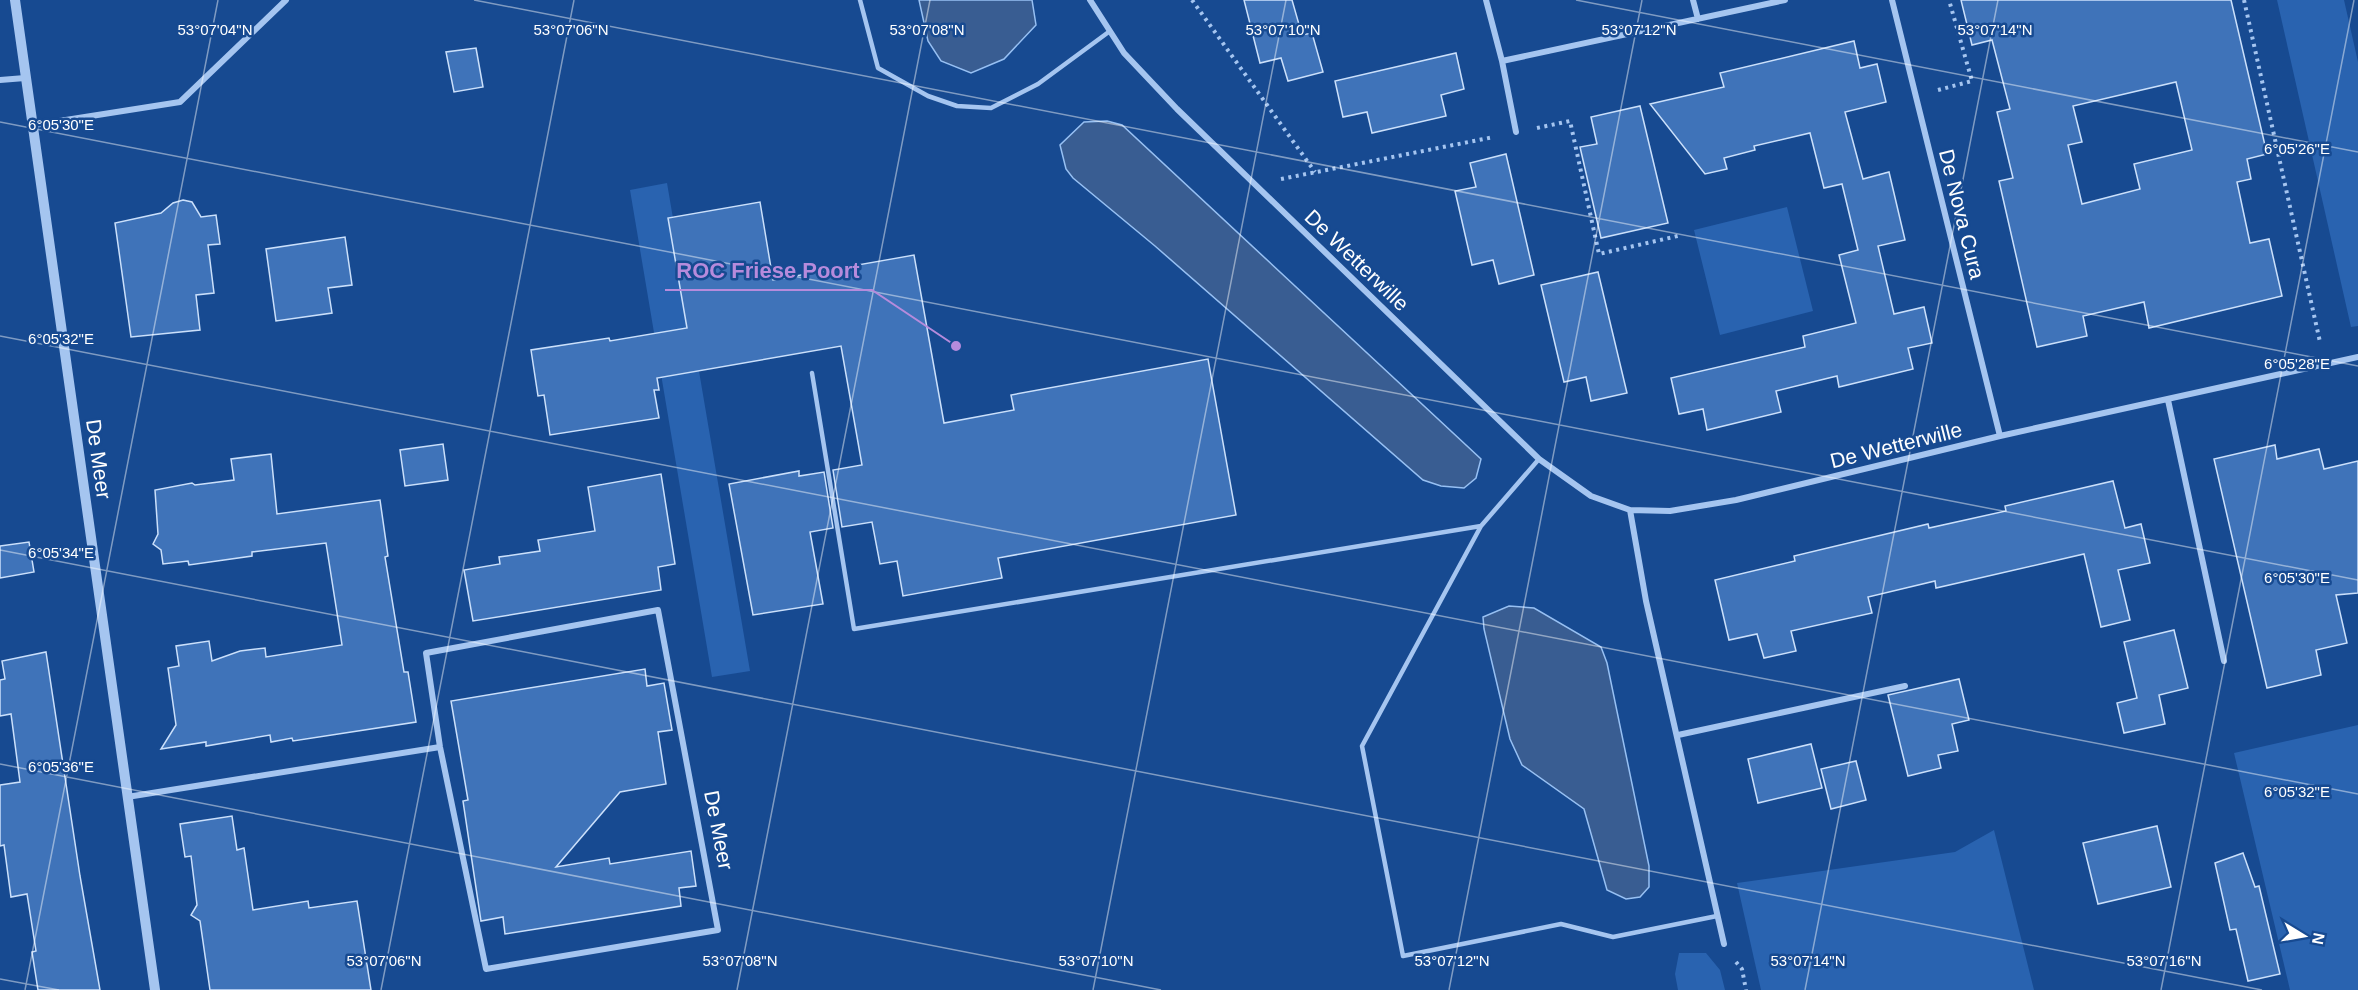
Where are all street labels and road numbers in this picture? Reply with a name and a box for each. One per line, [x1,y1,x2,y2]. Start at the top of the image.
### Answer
street label: De Nova Cura [1935,147,1989,282]
street label: De Wetterwille [1300,205,1414,315]
street label: De Meer [82,418,116,500]
street label: De Wetterwille [1828,418,1964,472]
street label: De Meer [700,788,738,872]

